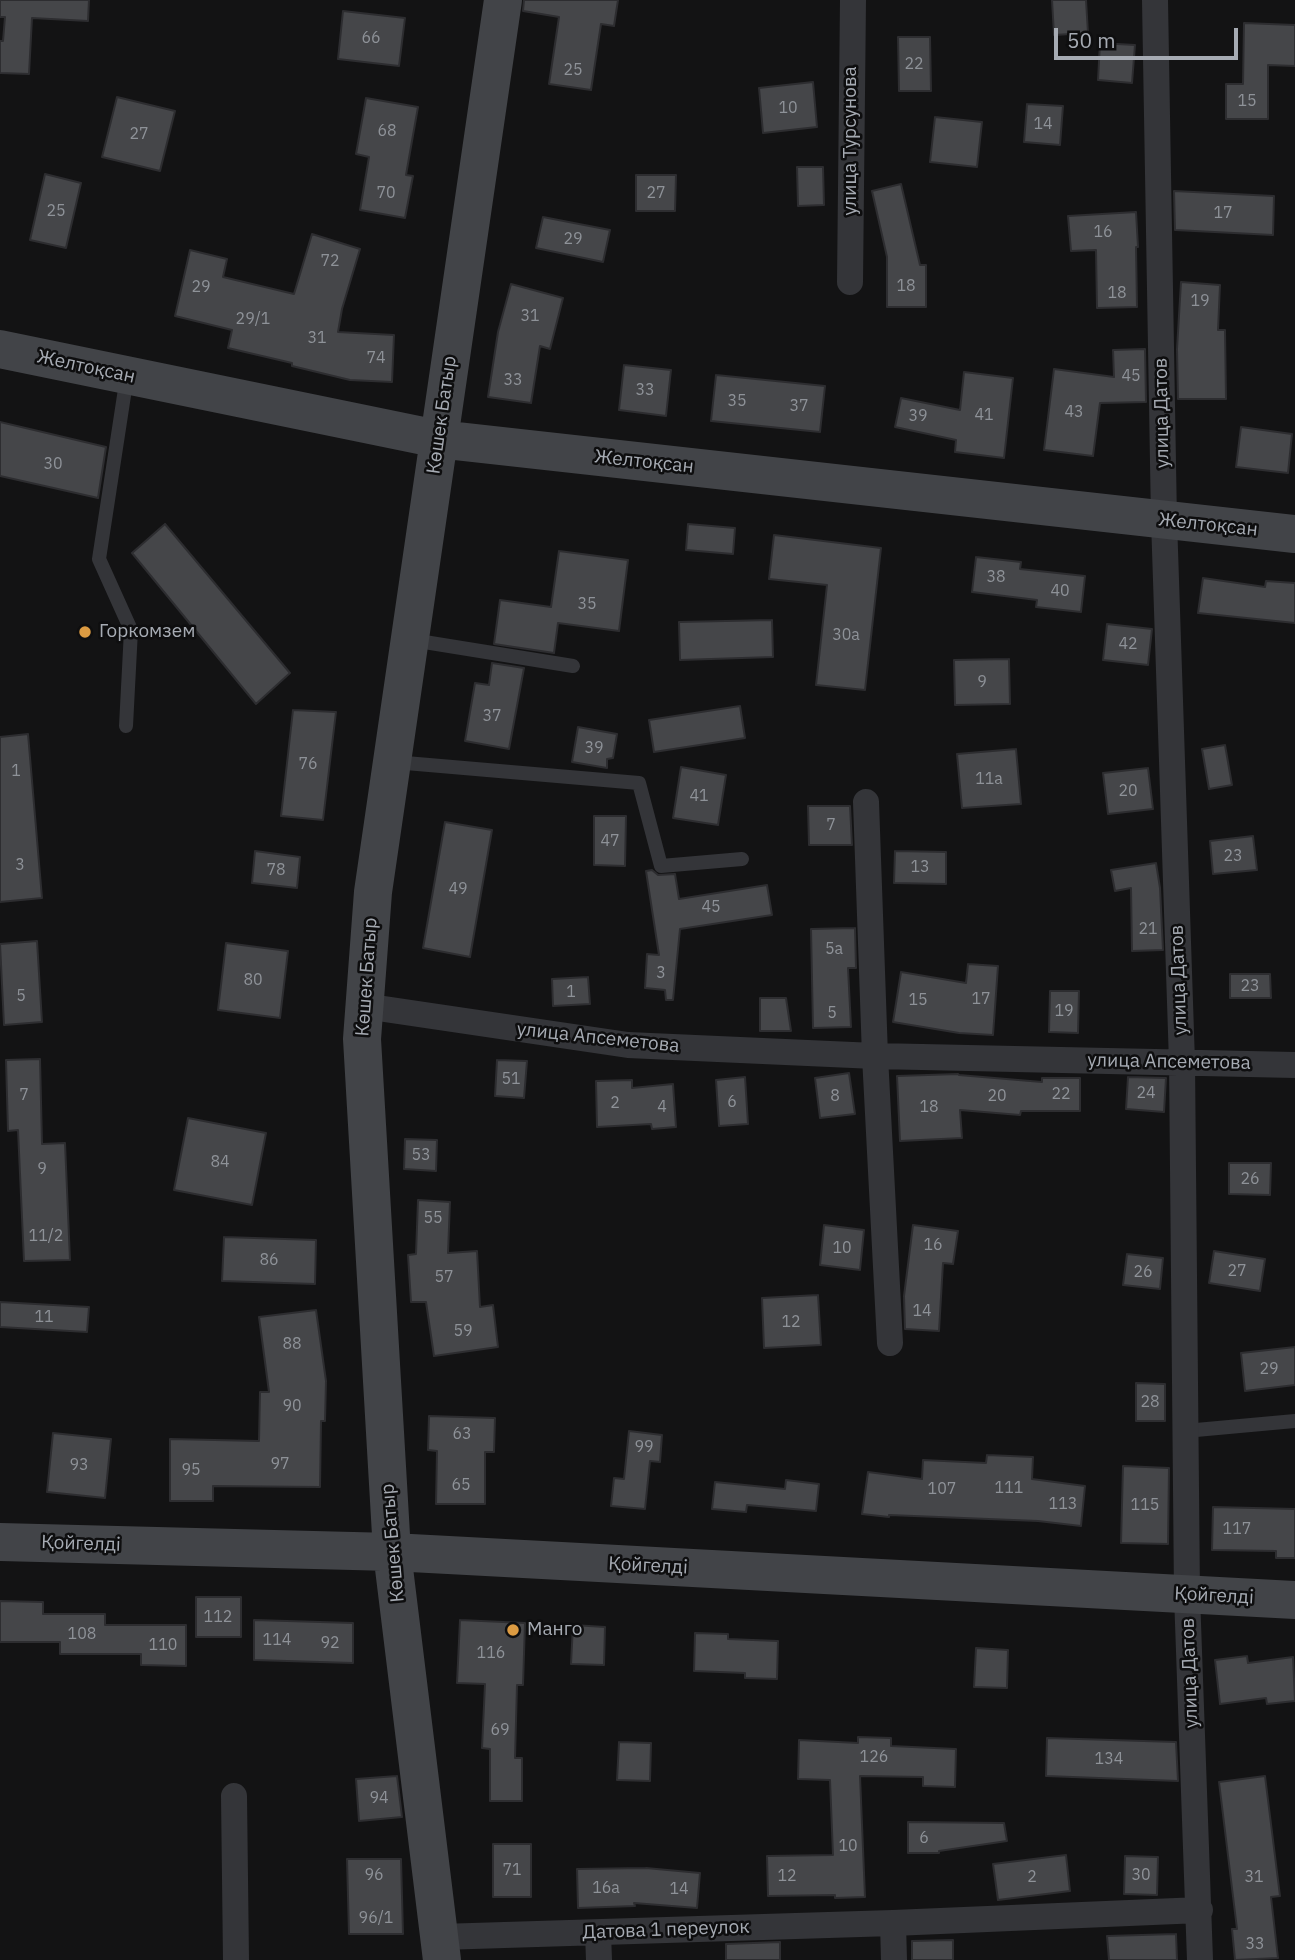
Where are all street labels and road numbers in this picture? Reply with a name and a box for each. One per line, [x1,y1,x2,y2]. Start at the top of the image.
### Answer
street label: улица Турсунова [840,66,862,216]
street label: Желтоқсан [35,345,137,389]
street label: Көшек Батыр [422,355,462,475]
street label: улица Датов [1150,358,1174,468]
street label: Желтоқсан [593,445,695,479]
street label: Желтоқсан [1157,508,1259,542]
street label: Көшек Батыр [351,917,383,1037]
street label: улица Датов [1166,924,1192,1036]
street label: улица Апсеметова [516,1018,680,1058]
street label: улица Апсеметова [1087,1049,1251,1075]
street label: Көшек Батыр [376,1483,410,1603]
street label: Қойгелді [41,1531,121,1557]
street label: Қойгелді [608,1553,688,1579]
street label: Қойгелді [1174,1583,1254,1609]
street label: улица Датов [1177,1617,1203,1729]
street label: Датова 1 переулок [582,1916,750,1944]

